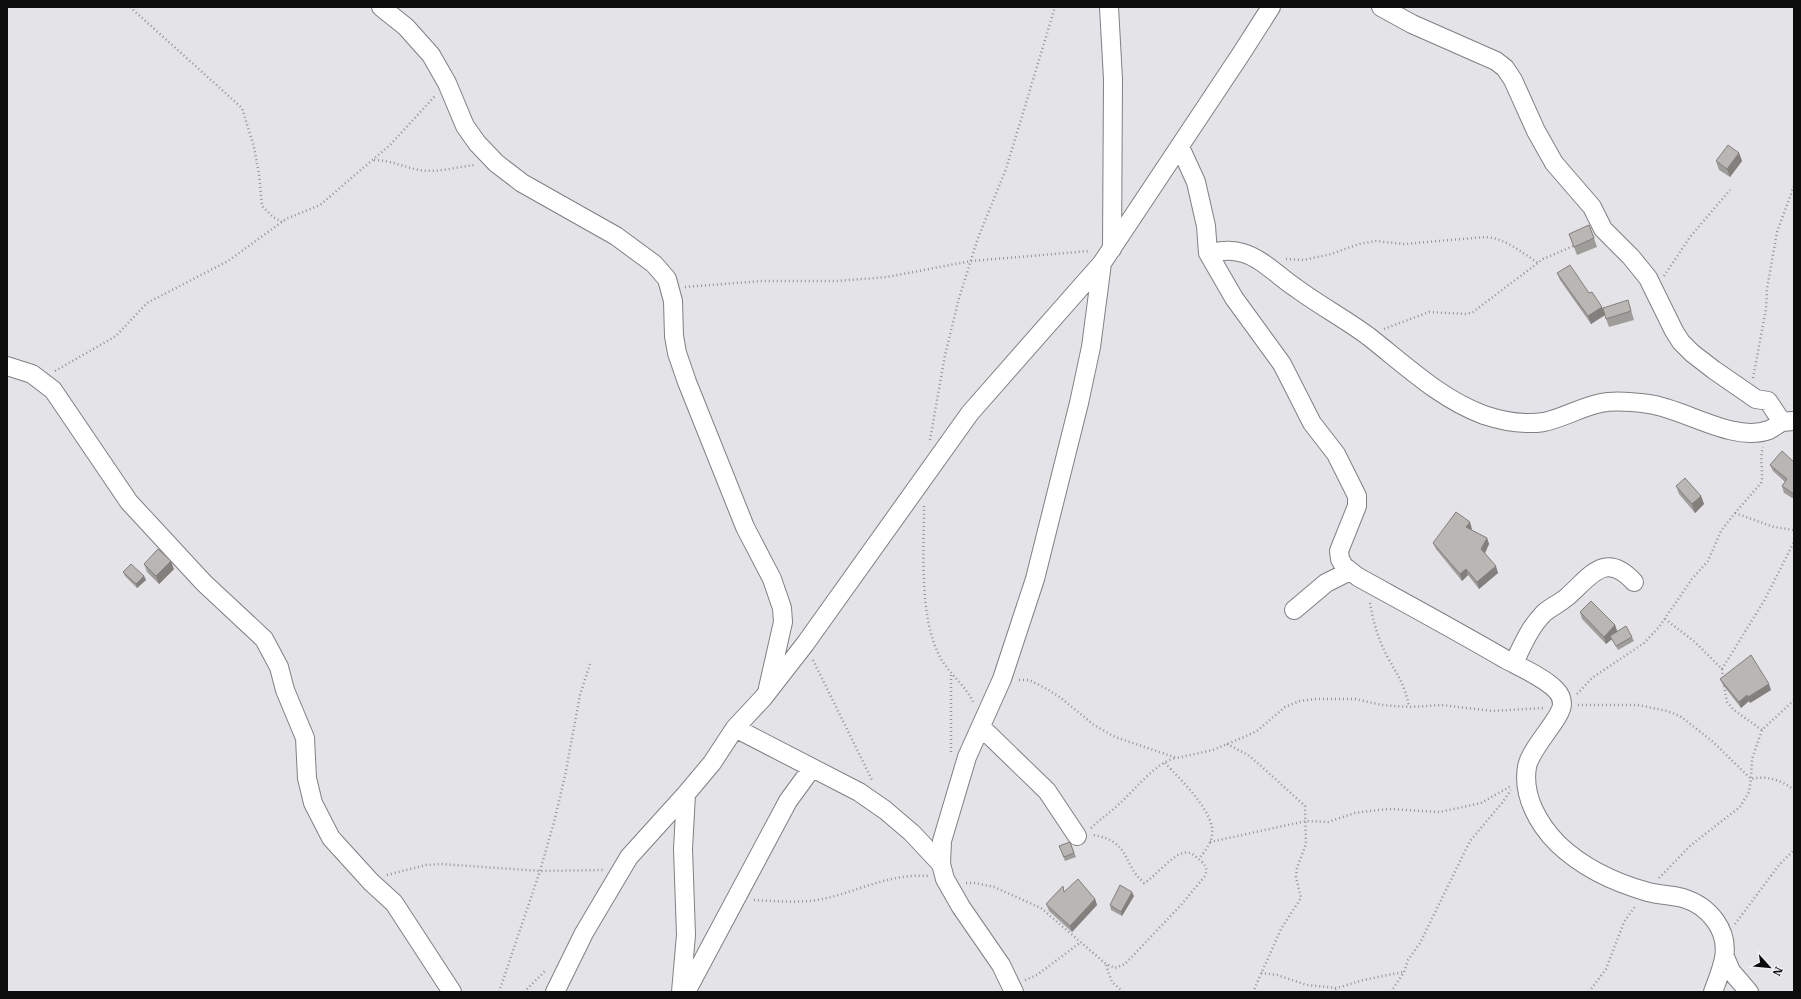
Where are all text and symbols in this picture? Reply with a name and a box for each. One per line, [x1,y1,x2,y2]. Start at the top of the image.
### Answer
north arrow [1749,947,1789,987]
text: N [1770,964,1786,979]

